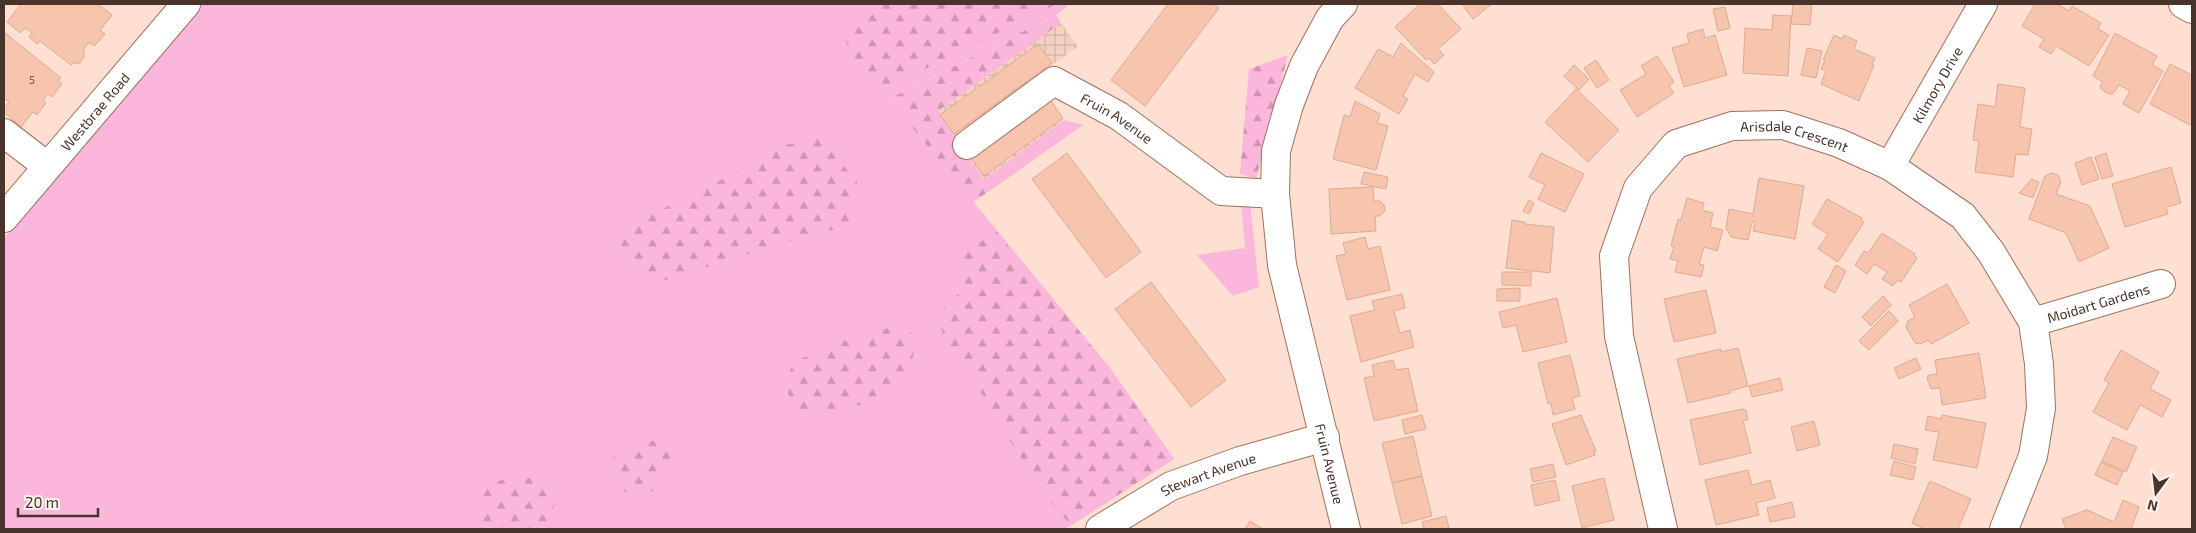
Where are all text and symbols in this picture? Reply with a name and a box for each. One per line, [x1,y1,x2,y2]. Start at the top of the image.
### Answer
street label: Kilmory Drive [1908,43,1965,126]
street label: Westbrae Road [57,69,133,154]
house number: 5 [29,73,35,86]
street label: Fruin Avenue [1078,89,1157,147]
street label: Arisdale Crescent [1740,116,1851,155]
street label: Moidart Gardens [2045,279,2152,326]
street label: Fruin Avenue [1312,422,1348,506]
street label: Stewart Avenue [1157,449,1258,499]
north arrow [2131,468,2181,518]
scale bar [18,486,98,518]
text: 20 m [25,493,59,511]
text: N [2145,497,2160,516]

